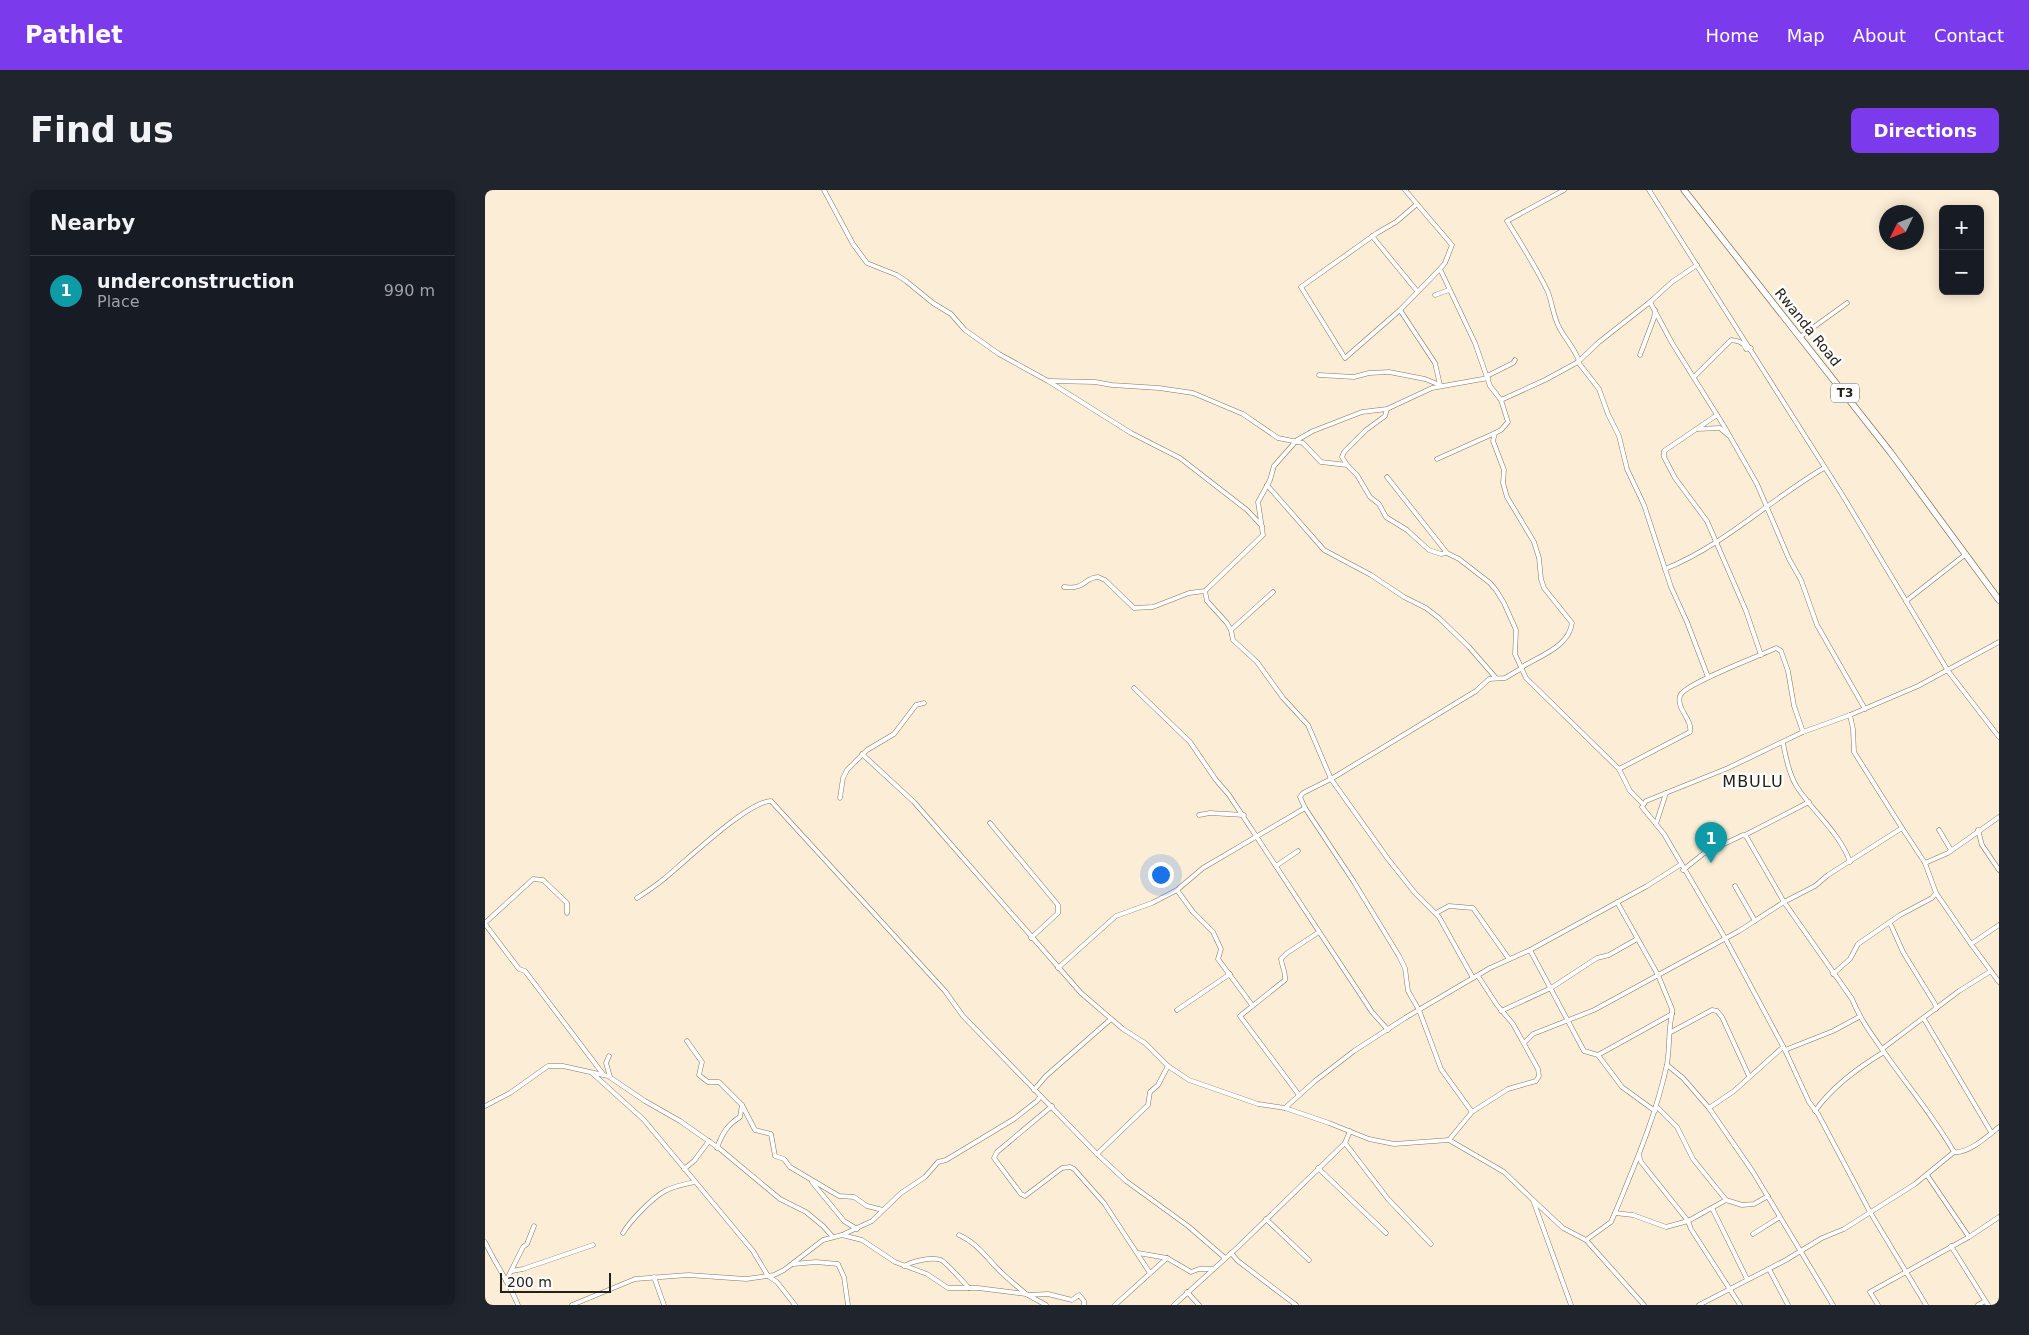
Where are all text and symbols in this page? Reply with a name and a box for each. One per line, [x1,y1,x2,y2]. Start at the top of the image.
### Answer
text: Pathlet [25,21,123,49]
text: Home [1706,25,1759,46]
text: Map [1787,25,1825,46]
text: About [1853,25,1906,46]
text: Contact [1934,25,2004,46]
button: Directions [1851,108,1999,153]
text: Find us [30,110,174,150]
north arrow [1879,205,1924,250]
map controls [1939,205,1984,295]
button: + [1939,205,1984,250]
text: Nearby [50,211,135,235]
button: − [1939,250,1984,295]
text: underconstruction [97,270,294,292]
text: 1 [60,281,72,300]
text: 990 m [384,281,435,300]
street label: Rwanda Road [1772,285,1844,369]
text: Place [97,292,140,311]
road number: T3 [1831,384,1859,402]
district label: MBULU [1722,772,1784,791]
pin: 1 [1695,822,1727,863]
your location [1148,862,1174,888]
scale bar [500,1270,611,1293]
text: 200 m [507,1274,552,1290]

